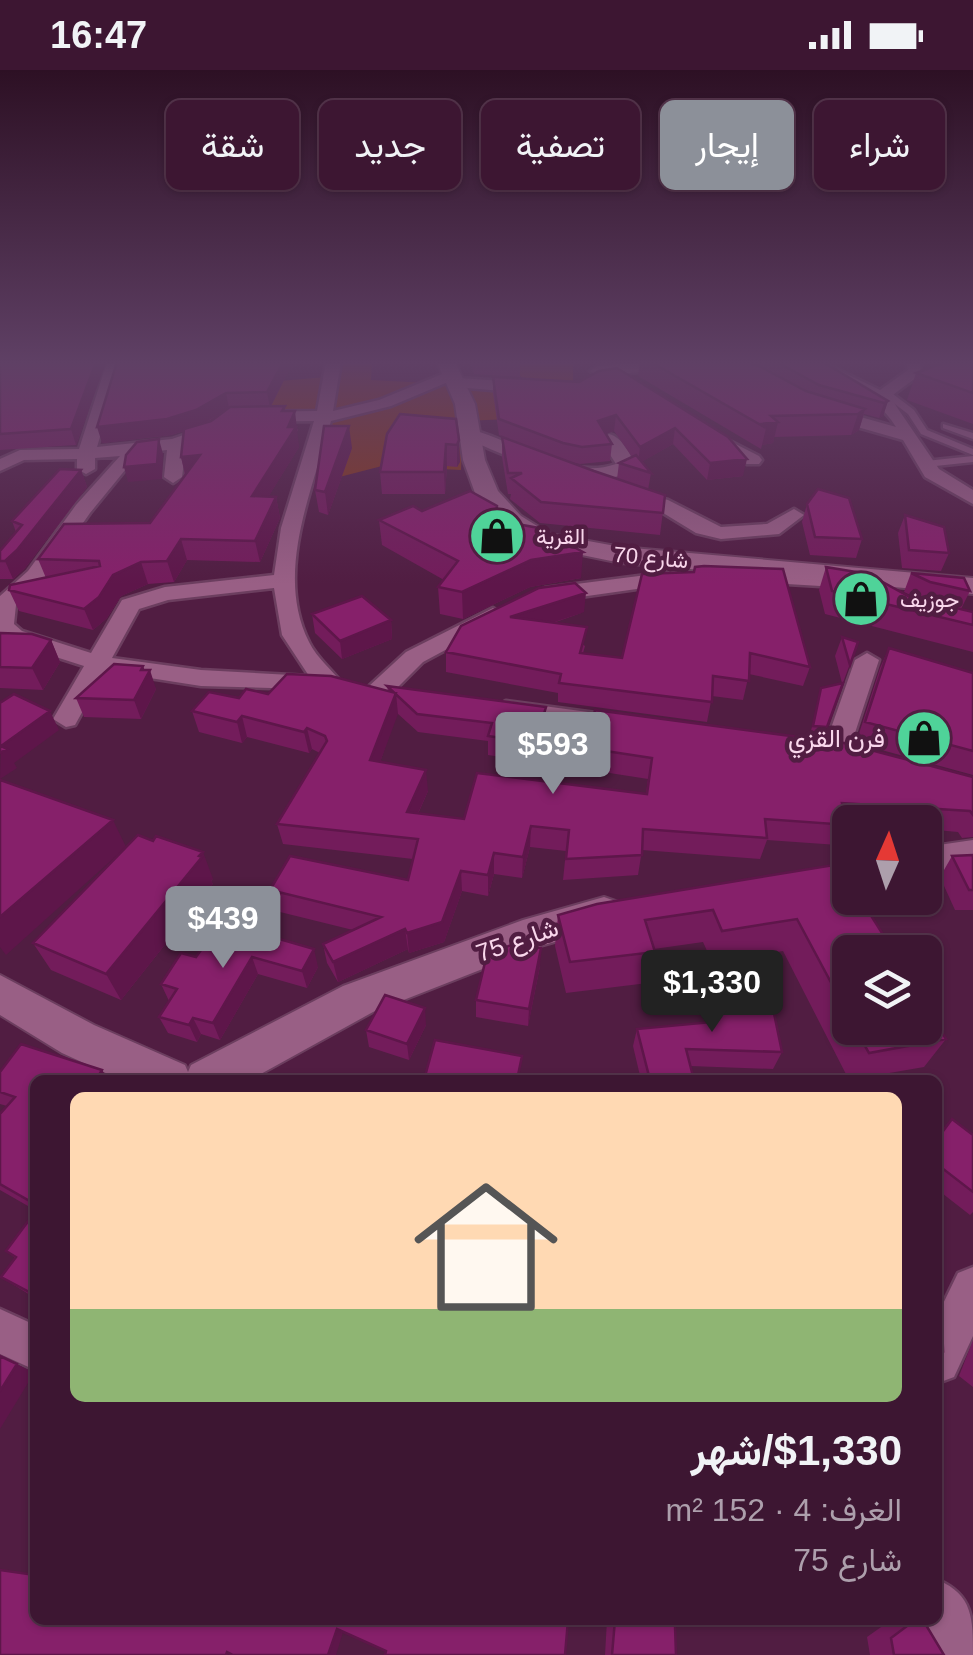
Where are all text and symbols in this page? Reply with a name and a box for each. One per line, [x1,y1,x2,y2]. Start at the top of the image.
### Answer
text: 16:47 [50,14,147,56]
chip: شقة [166,100,299,190]
chip: جديد [319,100,461,190]
chip: تصفية [481,100,640,190]
chip: إيجار [660,100,794,190]
chip: شراء [814,100,945,190]
shop icon: القرية [467,506,527,566]
place label: القرية [536,524,585,550]
street label: شارع 70 [612,542,689,575]
shop icon: جوزيف [831,569,891,629]
place label: جوزيف [900,587,959,613]
shop icon: فرن القزي [894,708,954,768]
pin: $593 [494,712,612,797]
place label: فرن القزي [788,724,885,759]
text: $593 [517,726,589,762]
north arrow [832,805,942,915]
map controls [832,805,942,1045]
pin: $439 [164,886,282,971]
text: $439 [187,900,259,936]
street label: شارع 75 [472,913,563,970]
button: layers [832,935,942,1045]
pin: $1,330 [631,950,793,1035]
text: $1,330 [663,964,761,1000]
icon: home [396,1157,576,1337]
text: $1,330/شهر [691,1427,902,1474]
text: الغرف: 4 · 152 m² [666,1492,902,1528]
text: شارع 75 [793,1542,902,1578]

